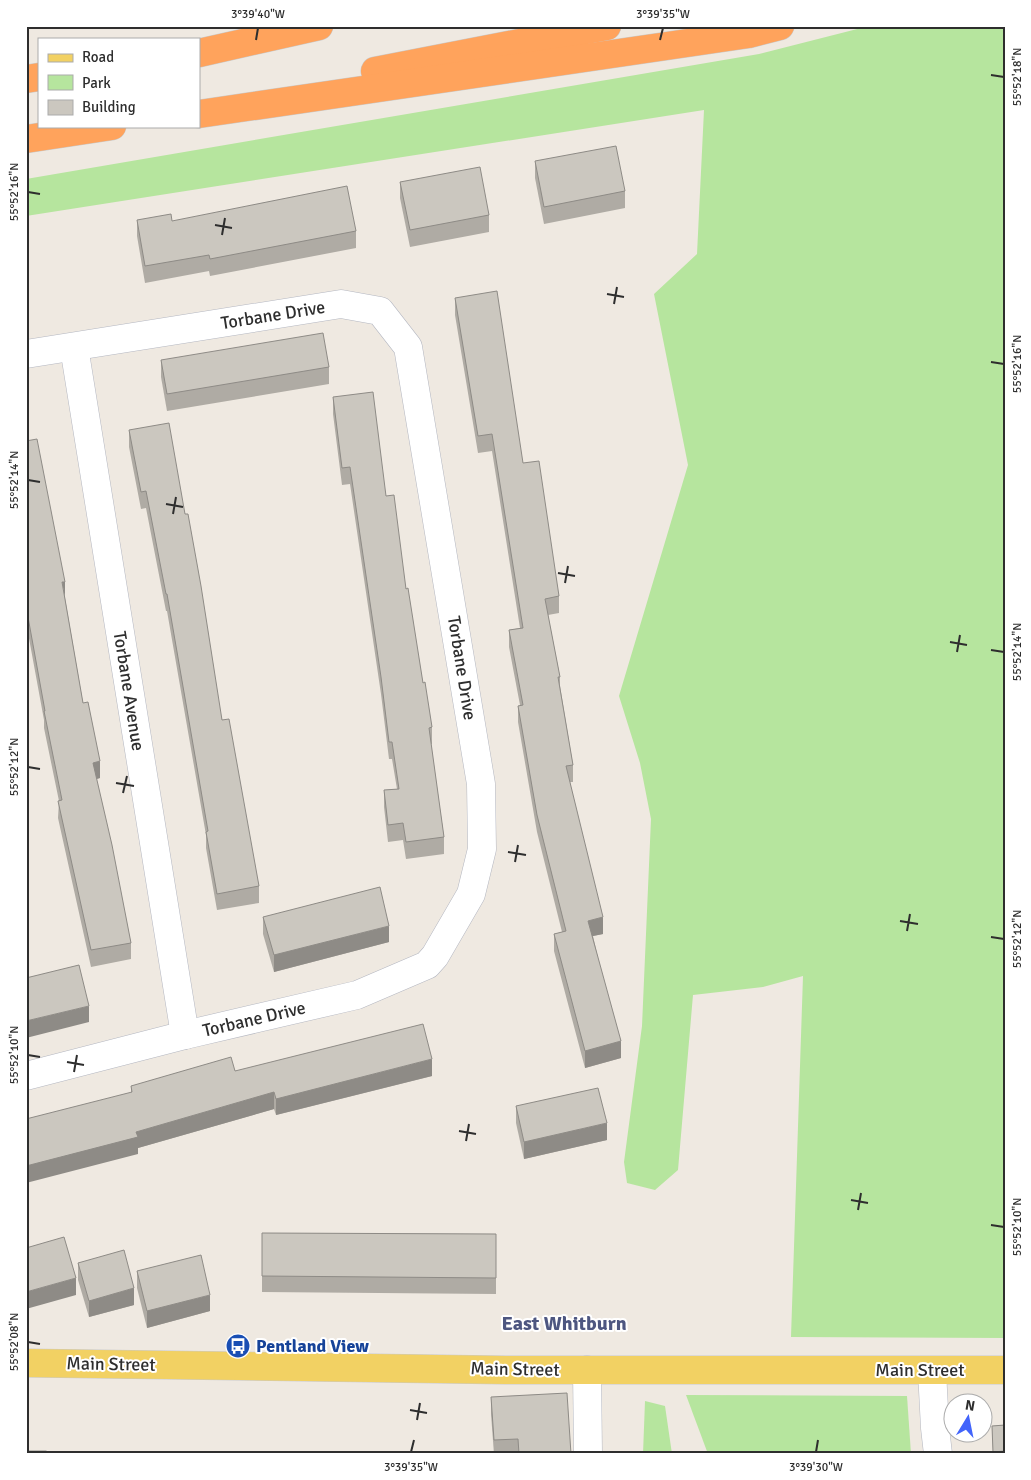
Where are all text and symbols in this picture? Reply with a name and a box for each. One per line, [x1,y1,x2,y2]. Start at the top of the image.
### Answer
text: 3°39'40"W [231,7,285,22]
text: 3°39'35"W [636,7,690,22]
legend [38,38,200,128]
text: Road [82,48,114,66]
text: 55°52'18"N [1010,48,1025,106]
text: Park [82,74,111,92]
text: Building [82,98,136,116]
text: 55°52'16"N [7,163,22,221]
street label: Torbane Drive [219,296,327,334]
text: 55°52'16"N [1010,335,1025,393]
text: 55°52'14"N [7,451,22,509]
street label: Torbane Drive [443,614,481,722]
text: 55°52'14"N [1010,623,1025,681]
street label: Torbane Avenue [109,629,149,753]
text: 55°52'12"N [7,738,22,796]
text: 55°52'12"N [1010,910,1025,968]
street label: Torbane Drive [200,996,308,1042]
text: 55°52'10"N [7,1026,22,1084]
text: 55°52'10"N [1010,1198,1025,1256]
district label: East Whitburn [501,1311,627,1336]
text: 55°52'08"N [7,1313,22,1371]
bus stop icon: Pentland View [225,1333,251,1359]
place label: Pentland View [256,1335,369,1357]
street label: Main Street [66,1352,156,1376]
street label: Main Street [470,1357,560,1381]
street label: Main Street [875,1359,965,1381]
north arrow [944,1392,994,1442]
text: N [964,1396,976,1415]
text: 3°39'35"W [384,1460,438,1475]
text: 3°39'30"W [789,1460,843,1475]

